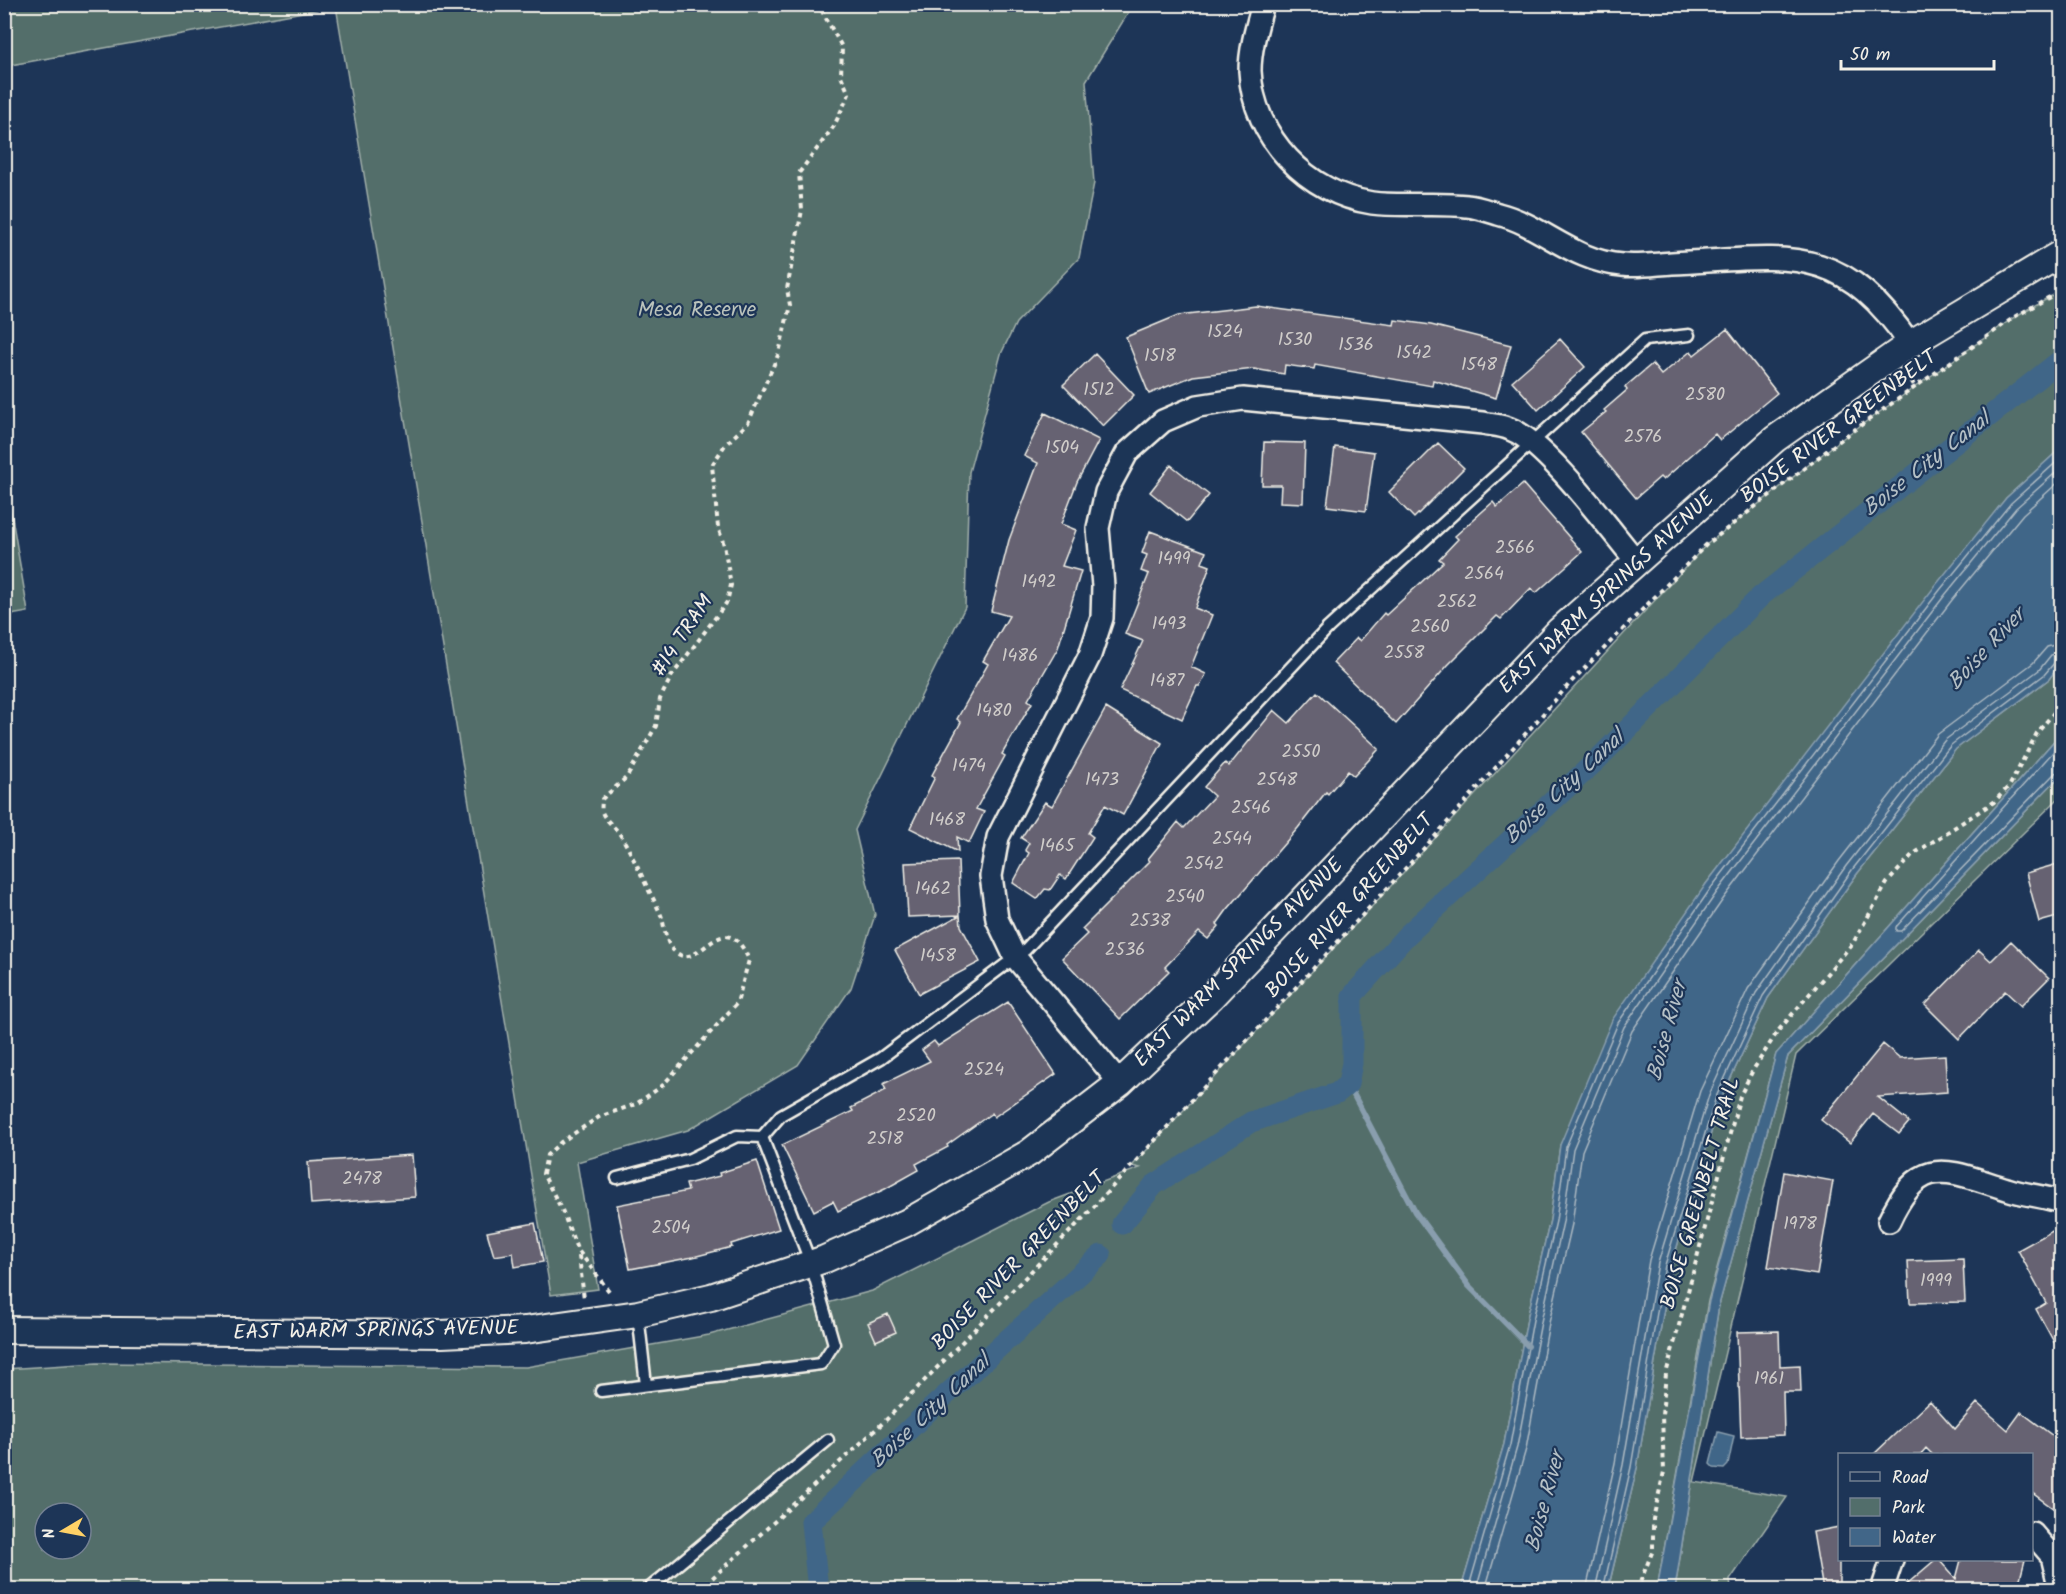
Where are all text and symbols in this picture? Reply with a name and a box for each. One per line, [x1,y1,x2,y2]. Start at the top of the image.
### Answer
scale bar [1841,33,1994,71]
text: 50 m [1850,41,1890,70]
park label: Mesa Reserve [638,294,757,327]
house number: 1524 [1207,318,1243,347]
house number: 1530 [1278,326,1312,355]
house number: 1536 [1338,331,1374,360]
house number: 1542 [1396,339,1432,368]
street label: BOISE RIVER GREENBELT [1733,341,1946,512]
house number: 1518 [1144,342,1176,371]
house number: 1548 [1461,351,1497,380]
house number: 1512 [1083,376,1115,405]
house number: 2580 [1685,381,1725,410]
water label: Boise City Canal [1855,401,2002,526]
house number: 2576 [1624,423,1662,452]
house number: 1504 [1045,434,1079,463]
street label: EAST WARM SPRINGS AVENUE [1491,483,1723,702]
house number: 2566 [1495,534,1535,563]
house number: 1499 [1157,545,1191,574]
house number: 2564 [1464,560,1504,589]
house number: 1492 [1022,568,1056,597]
street label: #14 TRAM [643,588,723,684]
house number: 2562 [1437,588,1477,617]
water label: Boise River [1939,597,2038,699]
house number: 1493 [1152,610,1186,639]
house number: 2560 [1410,613,1450,642]
house number: 2558 [1384,639,1424,668]
house number: 1486 [1002,642,1038,671]
house number: 1487 [1150,667,1185,696]
house number: 1480 [976,697,1012,726]
water label: Boise City Canal [1497,719,1637,853]
house number: 2550 [1282,738,1320,767]
house number: 1474 [952,752,986,781]
house number: 1473 [1085,766,1119,795]
house number: 2548 [1257,766,1298,795]
house number: 2546 [1231,794,1271,823]
street label: BOISE RIVER GREENBELT [1258,805,1444,1006]
house number: 1468 [929,806,965,835]
house number: 2544 [1212,825,1252,854]
house number: 1465 [1039,832,1076,861]
street label: EAST WARM SPRINGS AVENUE [1126,850,1352,1076]
house number: 2542 [1184,850,1224,879]
house number: 1462 [915,875,951,904]
house number: 2540 [1165,883,1205,912]
house number: 2538 [1129,907,1171,936]
house number: 2536 [1105,936,1145,965]
house number: 1458 [920,942,956,971]
water label: Boise River [1638,973,1699,1085]
house number: 2524 [964,1056,1004,1085]
street label: BOISE GREENBELT TRAIL [1652,1073,1750,1313]
house number: 2520 [896,1102,936,1131]
house number: 2518 [867,1125,903,1154]
street label: BOISE RIVER GREENBELT [924,1162,1115,1359]
house number: 2478 [342,1165,382,1194]
house number: 1978 [1783,1210,1817,1239]
house number: 2504 [651,1214,691,1243]
house number: 1999 [1920,1267,1952,1296]
street label: EAST WARM SPRINGS AVENUE [233,1312,520,1350]
water label: Boise City Canal [863,1343,1003,1477]
house number: 1961 [1754,1365,1784,1394]
water label: Boise River [1516,1444,1577,1556]
legend [1838,1453,2033,1561]
text: Road [1892,1464,1929,1493]
text: Park [1892,1494,1925,1523]
north arrow [33,1501,93,1561]
text: Water [1892,1524,1937,1553]
text: N [37,1526,63,1540]

